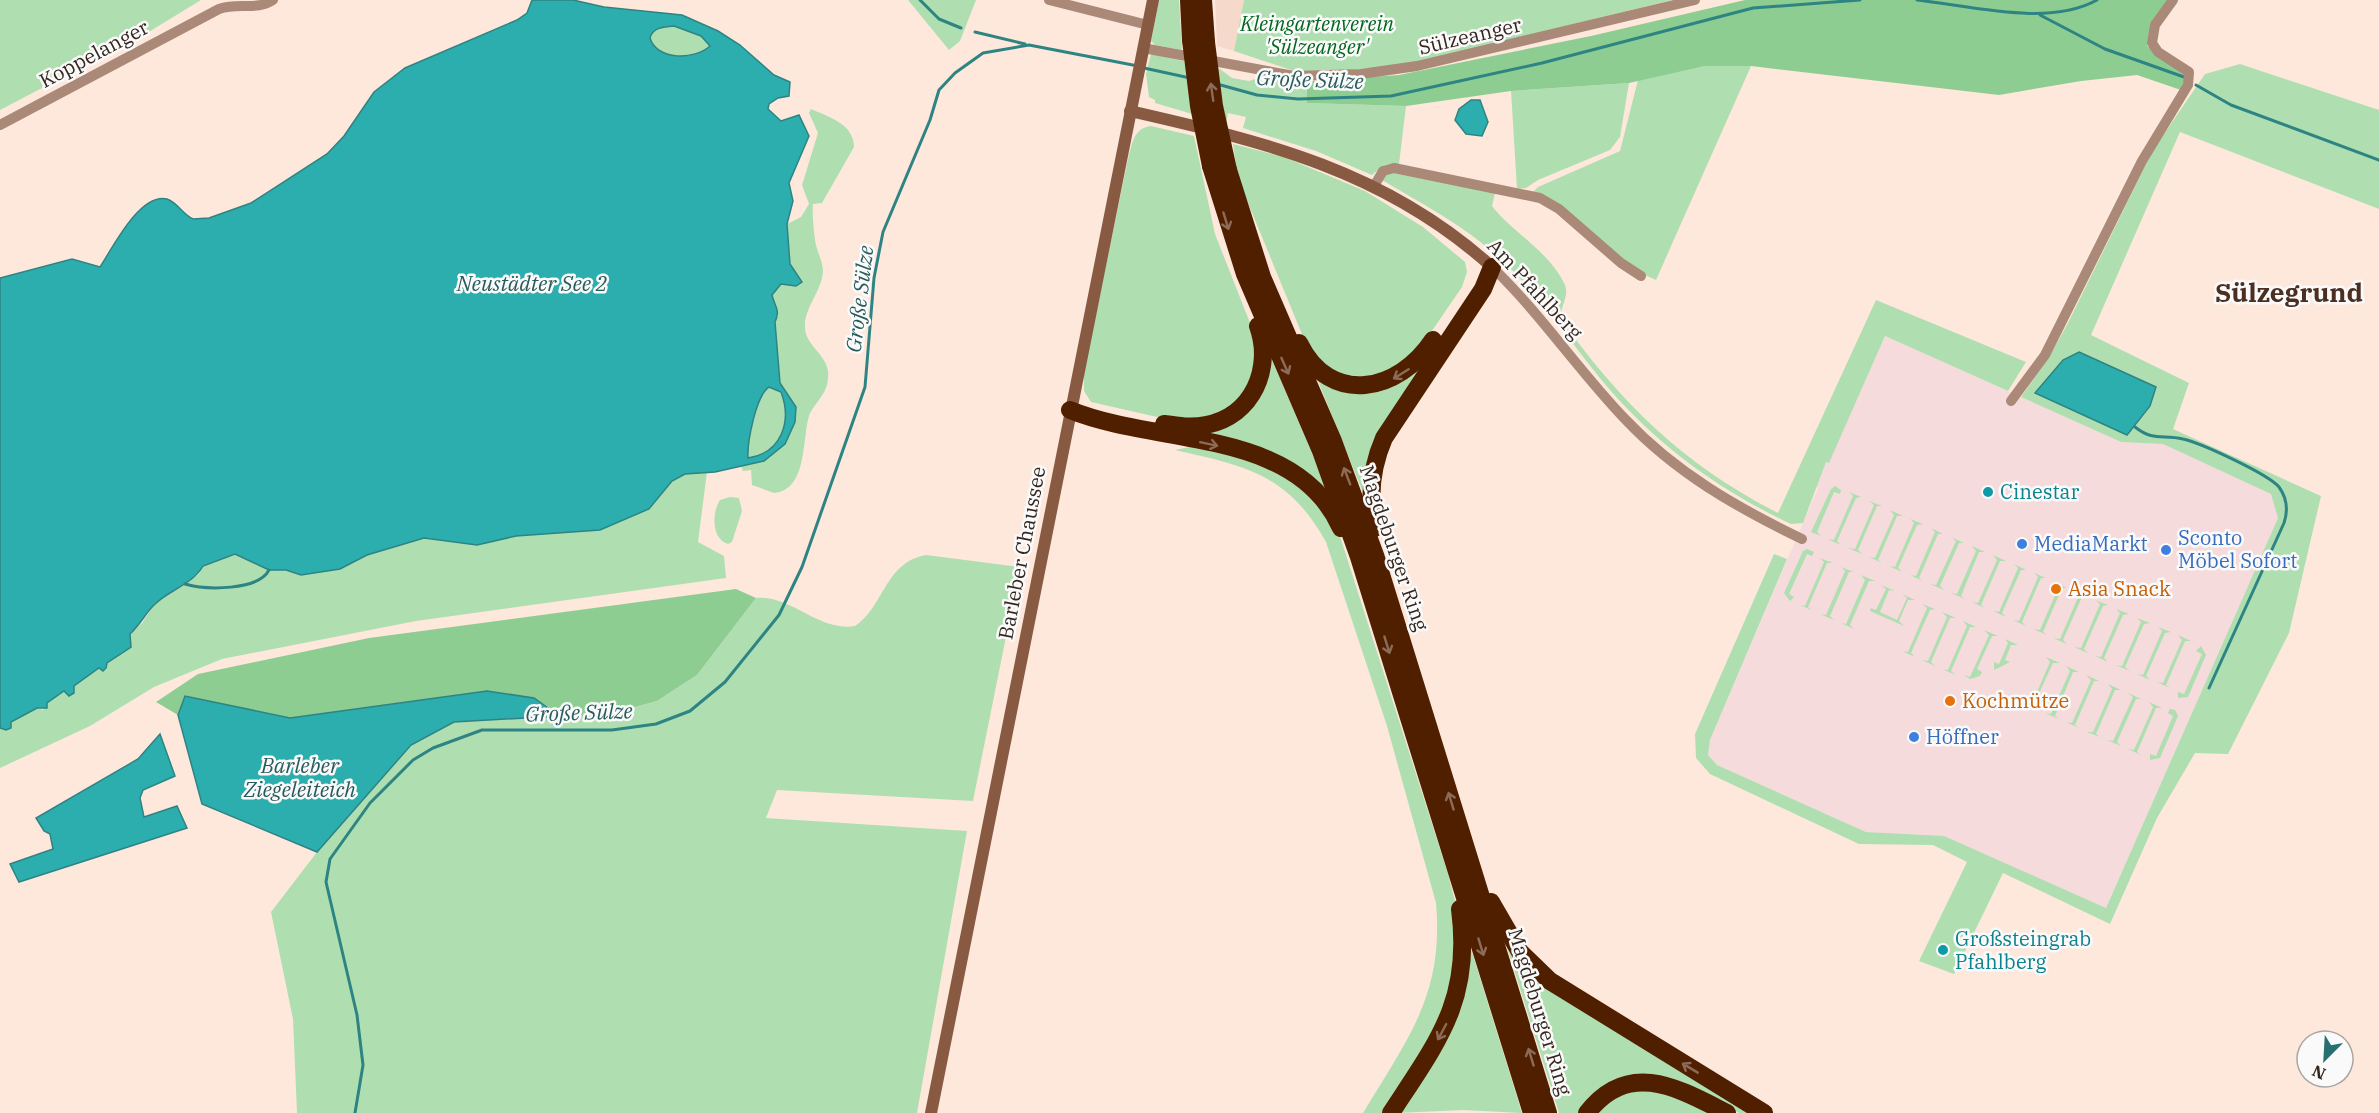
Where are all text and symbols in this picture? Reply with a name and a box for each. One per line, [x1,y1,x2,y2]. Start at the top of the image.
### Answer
park label: Kleingartenverein 'Sülzeanger' [1239,10,1394,60]
street label: Sülzeanger [1416,11,1524,60]
street label: Koppelanger [34,13,153,94]
water label: Große Sülze [1256,63,1365,95]
one-way arrow [1206,82,1217,102]
one-way arrow [1222,211,1233,230]
street label: Am Pfahlberg [1482,232,1589,345]
water label: Große Sülze [839,243,880,354]
water label: Neustädter See 2 [456,269,607,297]
district label: Sülzegrund [2215,275,2363,309]
one-way arrow [1279,357,1291,375]
one-way arrow [1392,368,1409,381]
one-way arrow [1198,439,1218,450]
street label: Magdeburger Ring [1353,461,1436,634]
street label: Barleber Chaussee [991,464,1052,642]
one-way arrow [1341,467,1352,486]
place label: Cinestar [2000,478,2079,505]
marker: Cinestar [1981,485,1995,499]
place label: Sconto Möbel Sofort [2178,524,2297,574]
place label: MediaMarkt [2034,530,2148,557]
marker: MediaMarkt [2015,537,2029,551]
marker: Sconto Möbel Sofort [2159,543,2173,557]
place label: Asia Snack [2068,575,2171,602]
marker: Asia Snack [2049,582,2063,596]
one-way arrow [1382,635,1393,654]
place label: Kochmütze [1962,687,2069,714]
marker: Kochmütze [1943,694,1957,708]
water label: Große Sülze [525,696,634,728]
place label: Höffner [1926,723,1999,750]
marker: Höffner [1907,730,1921,744]
water label: Barleber Ziegeleiteich [243,751,356,803]
one-way arrow [1445,792,1456,811]
street label: Magdeburger Ring [1502,925,1579,1099]
place label: Großsteingrab Pfahlberg [1955,925,2091,975]
one-way arrow [1476,937,1487,956]
marker: Großsteingrab Pfahlberg [1936,943,1950,957]
one-way arrow [1436,1022,1448,1040]
north arrow [2295,1029,2355,1089]
one-way arrow [1524,1048,1535,1067]
text: N [2309,1061,2329,1084]
one-way arrow [1682,1062,1699,1074]

